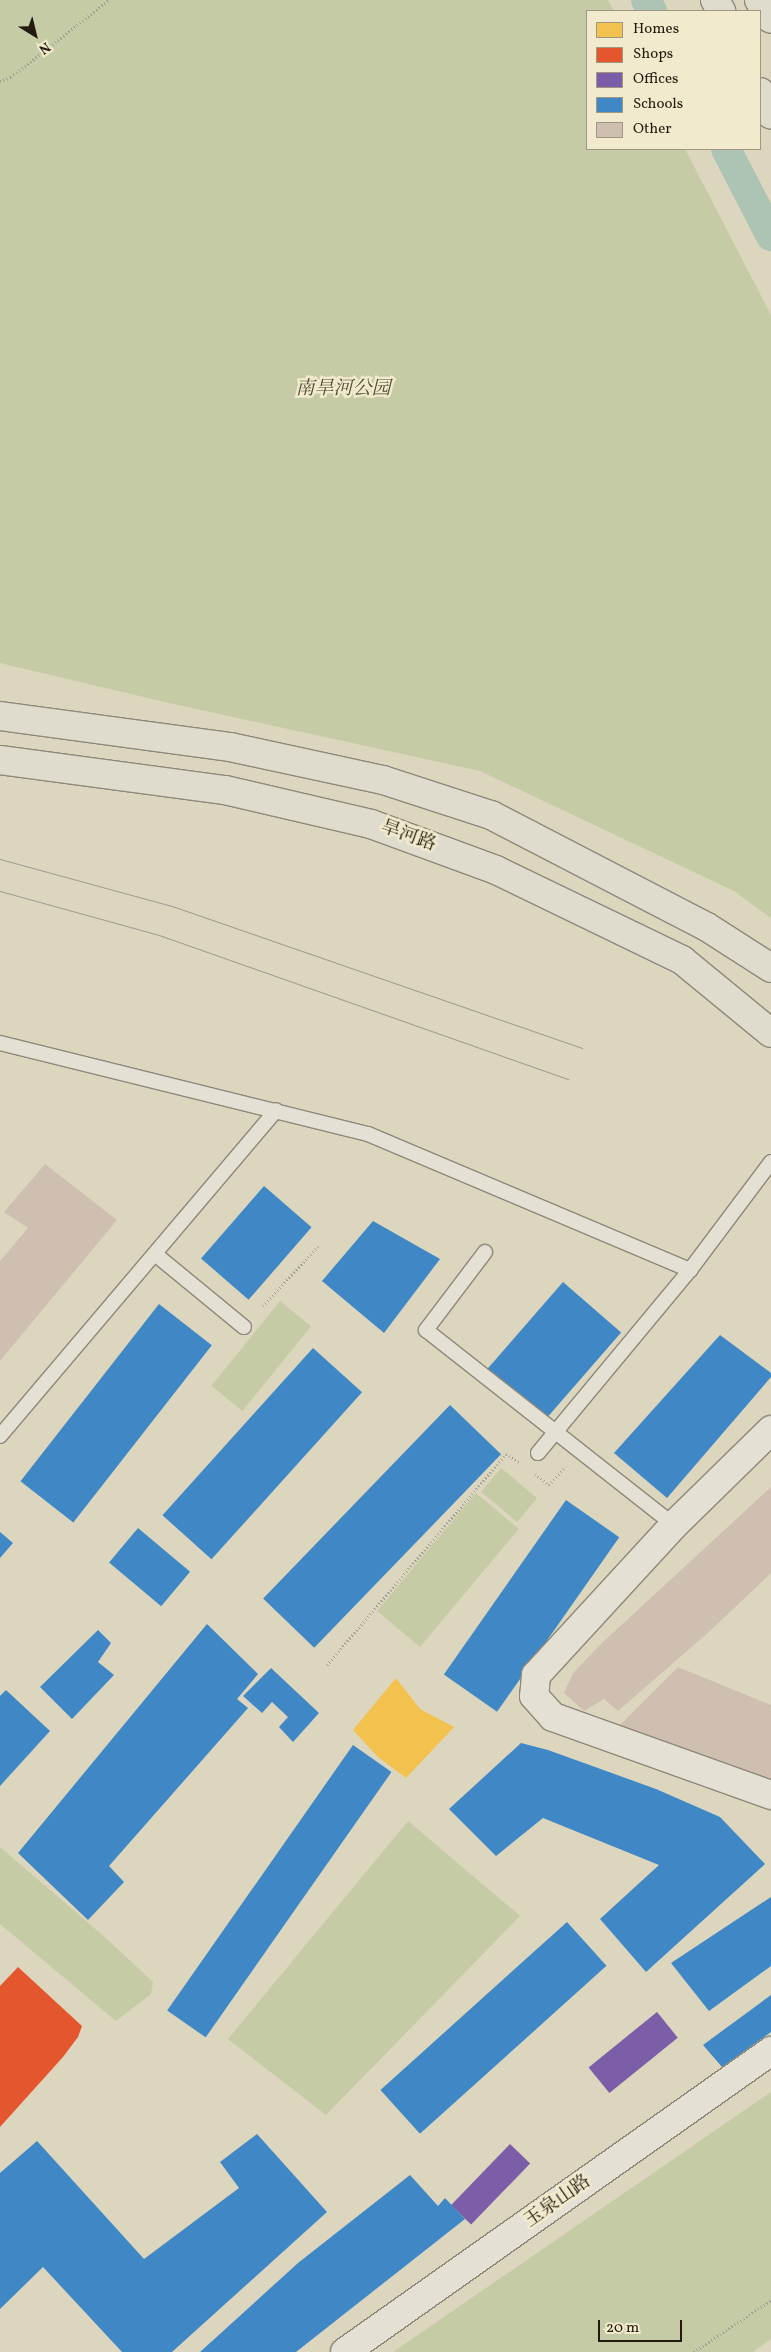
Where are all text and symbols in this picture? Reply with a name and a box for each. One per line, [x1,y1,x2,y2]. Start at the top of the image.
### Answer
north arrow [10,10,60,60]
legend [586,10,761,150]
text: Homes [633,19,679,40]
text: N [34,37,54,58]
text: Shops [633,44,673,65]
text: Offices [633,69,678,90]
text: Schools [633,94,683,115]
text: Other [633,119,672,140]
park label: 南旱河公园 [296,379,390,401]
street label: 旱河路 [377,817,439,857]
street label: 玉泉山路 [520,2171,596,2233]
scale bar [601,2310,685,2342]
text: 20 m [606,2318,639,2339]

